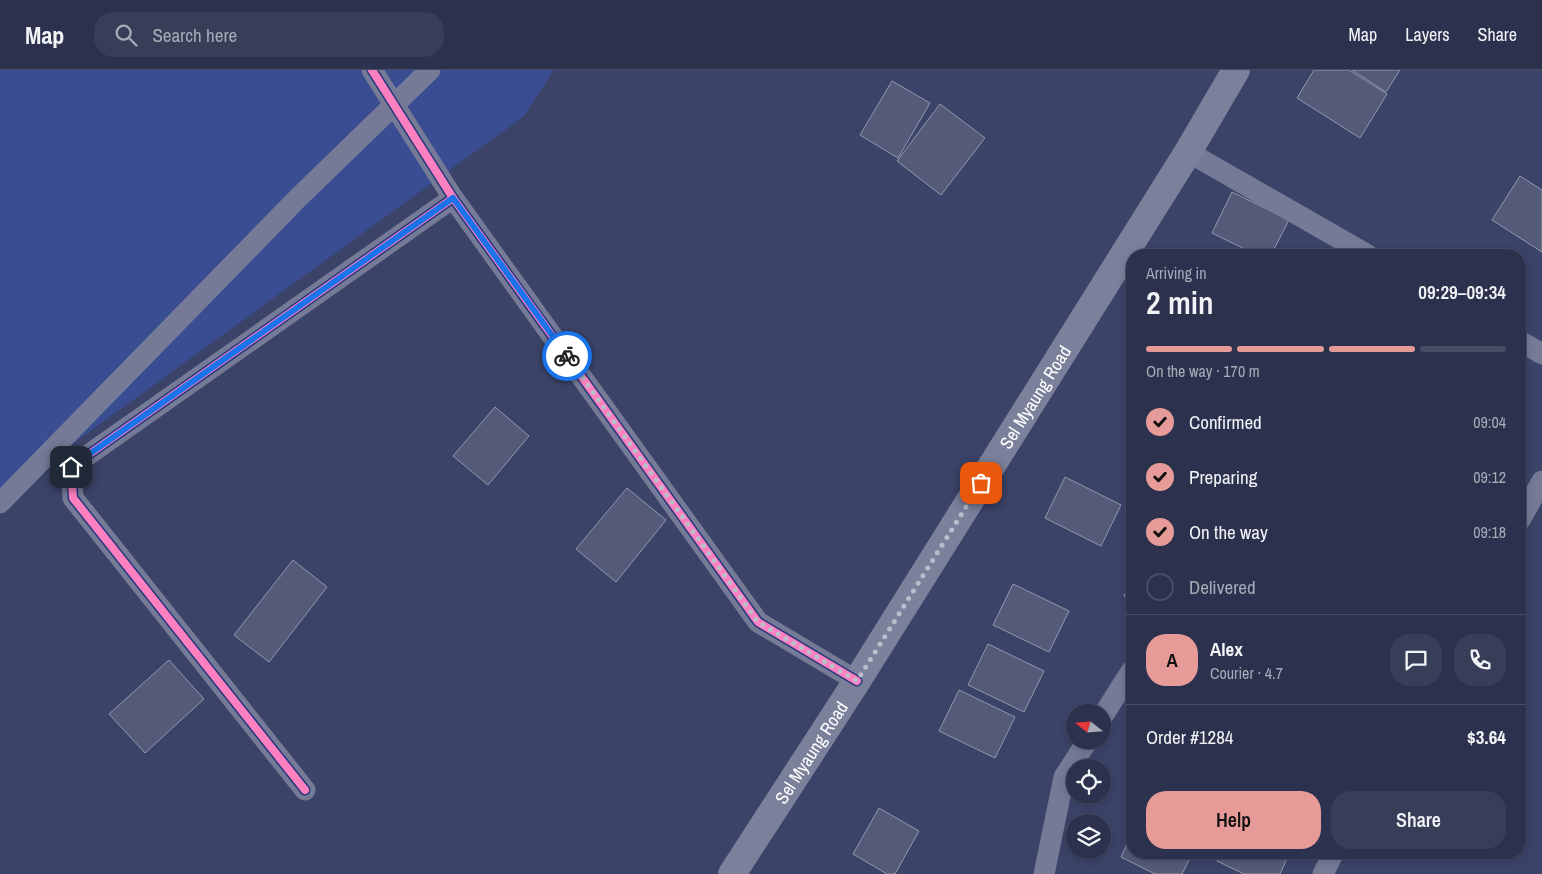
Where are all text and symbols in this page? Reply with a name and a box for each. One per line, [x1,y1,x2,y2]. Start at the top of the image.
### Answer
search box [94,12,444,57]
text: Map [25,19,64,51]
icon: search [112,21,140,49]
text: Search here [152,22,237,48]
text: Map [1349,22,1377,47]
text: Layers [1405,22,1450,47]
text: Share [1478,22,1517,47]
text: Arriving in [1146,262,1207,284]
text: 09:29–09:34 [1418,279,1506,305]
text: 2 min [1146,281,1214,324]
courier [542,331,592,381]
street label: Sel Myaung Road [993,341,1076,453]
icon: bike [553,342,581,370]
text: On the way · 170 m [1146,360,1260,382]
icon: check [1146,408,1174,436]
text: Confirmed [1189,409,1262,435]
text: 09:04 [1473,411,1506,433]
pin [50,446,92,488]
icon: home [57,453,85,481]
pin [960,462,1002,504]
icon: check [1146,463,1174,491]
text: Preparing [1189,464,1257,490]
text: 09:12 [1473,466,1506,488]
icon: bag [967,469,995,497]
icon: check [1146,518,1174,546]
text: On the way [1189,519,1268,545]
text: 09:18 [1473,521,1506,543]
text: Delivered [1189,574,1256,600]
button: chat [1390,634,1442,686]
button: phone [1454,634,1506,686]
text: Alex [1210,636,1243,662]
text: A [1166,647,1178,673]
text: Courier · 4.7 [1210,662,1283,684]
street label: Sel Myaung Road [768,696,853,808]
north arrow [1066,704,1111,749]
map controls [1066,704,1111,859]
text: Order #1284 [1146,724,1233,750]
text: $3.64 [1467,724,1506,750]
button: locate [1066,759,1111,804]
button: Help [1146,791,1321,849]
button: Share [1331,791,1506,849]
button: layers [1066,814,1111,859]

